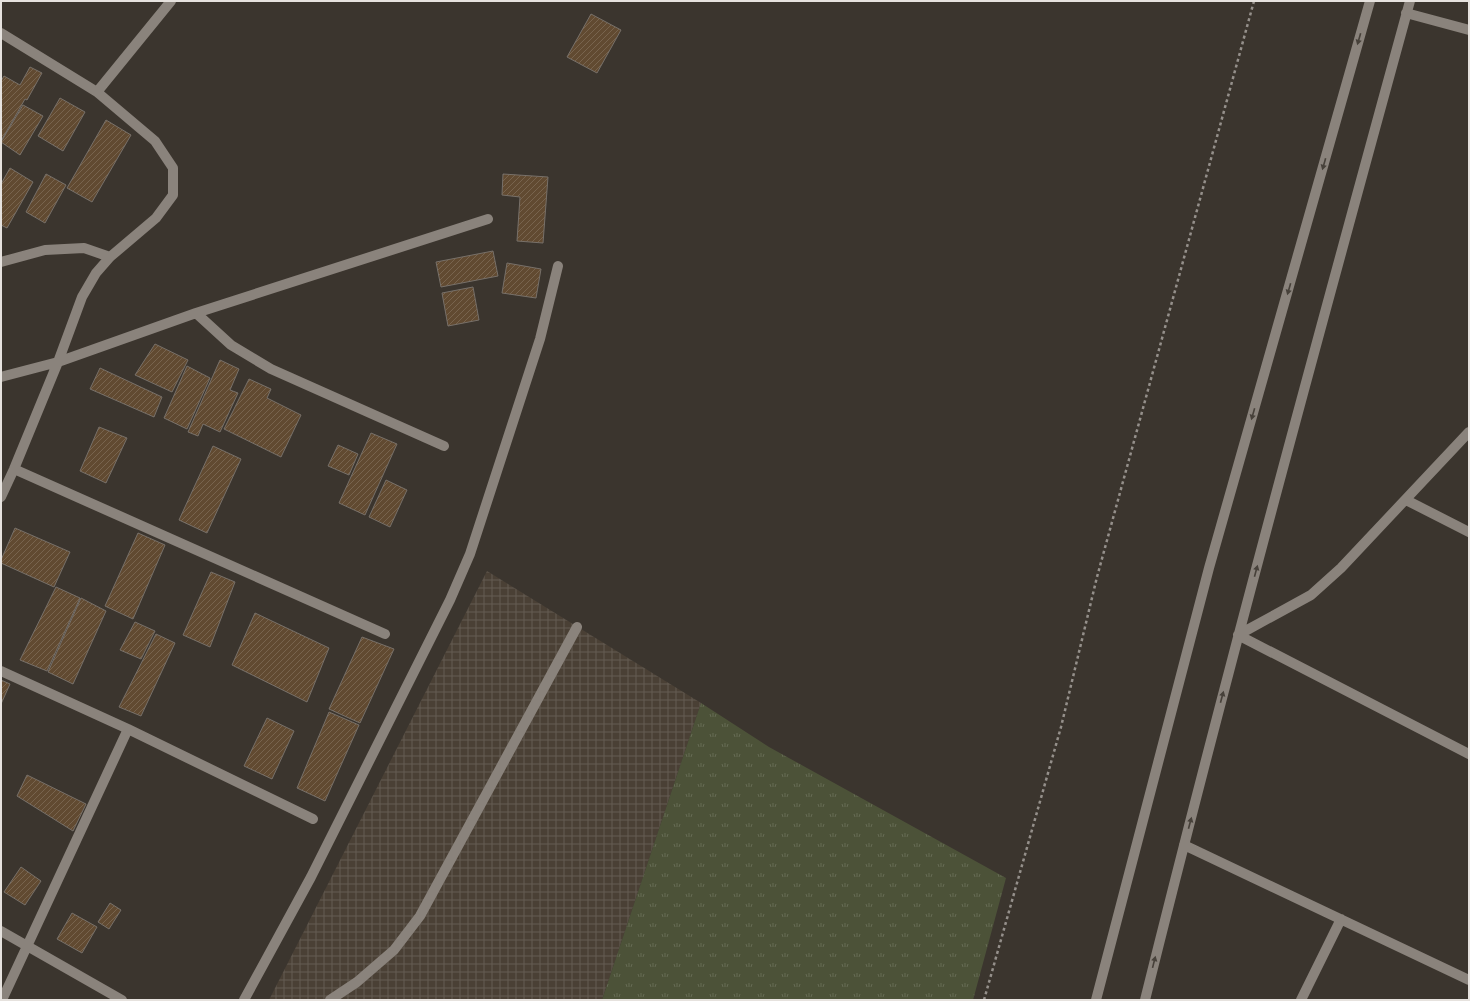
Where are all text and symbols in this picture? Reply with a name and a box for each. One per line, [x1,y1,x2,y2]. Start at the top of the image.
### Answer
one-way arrow [1356,32,1362,45]
one-way arrow [1321,158,1327,170]
one-way arrow [1285,282,1291,295]
one-way arrow [1250,408,1256,420]
one-way arrow [1253,565,1259,577]
one-way arrow [1220,690,1226,703]
one-way arrow [1187,816,1193,829]
one-way arrow [1152,956,1158,968]

